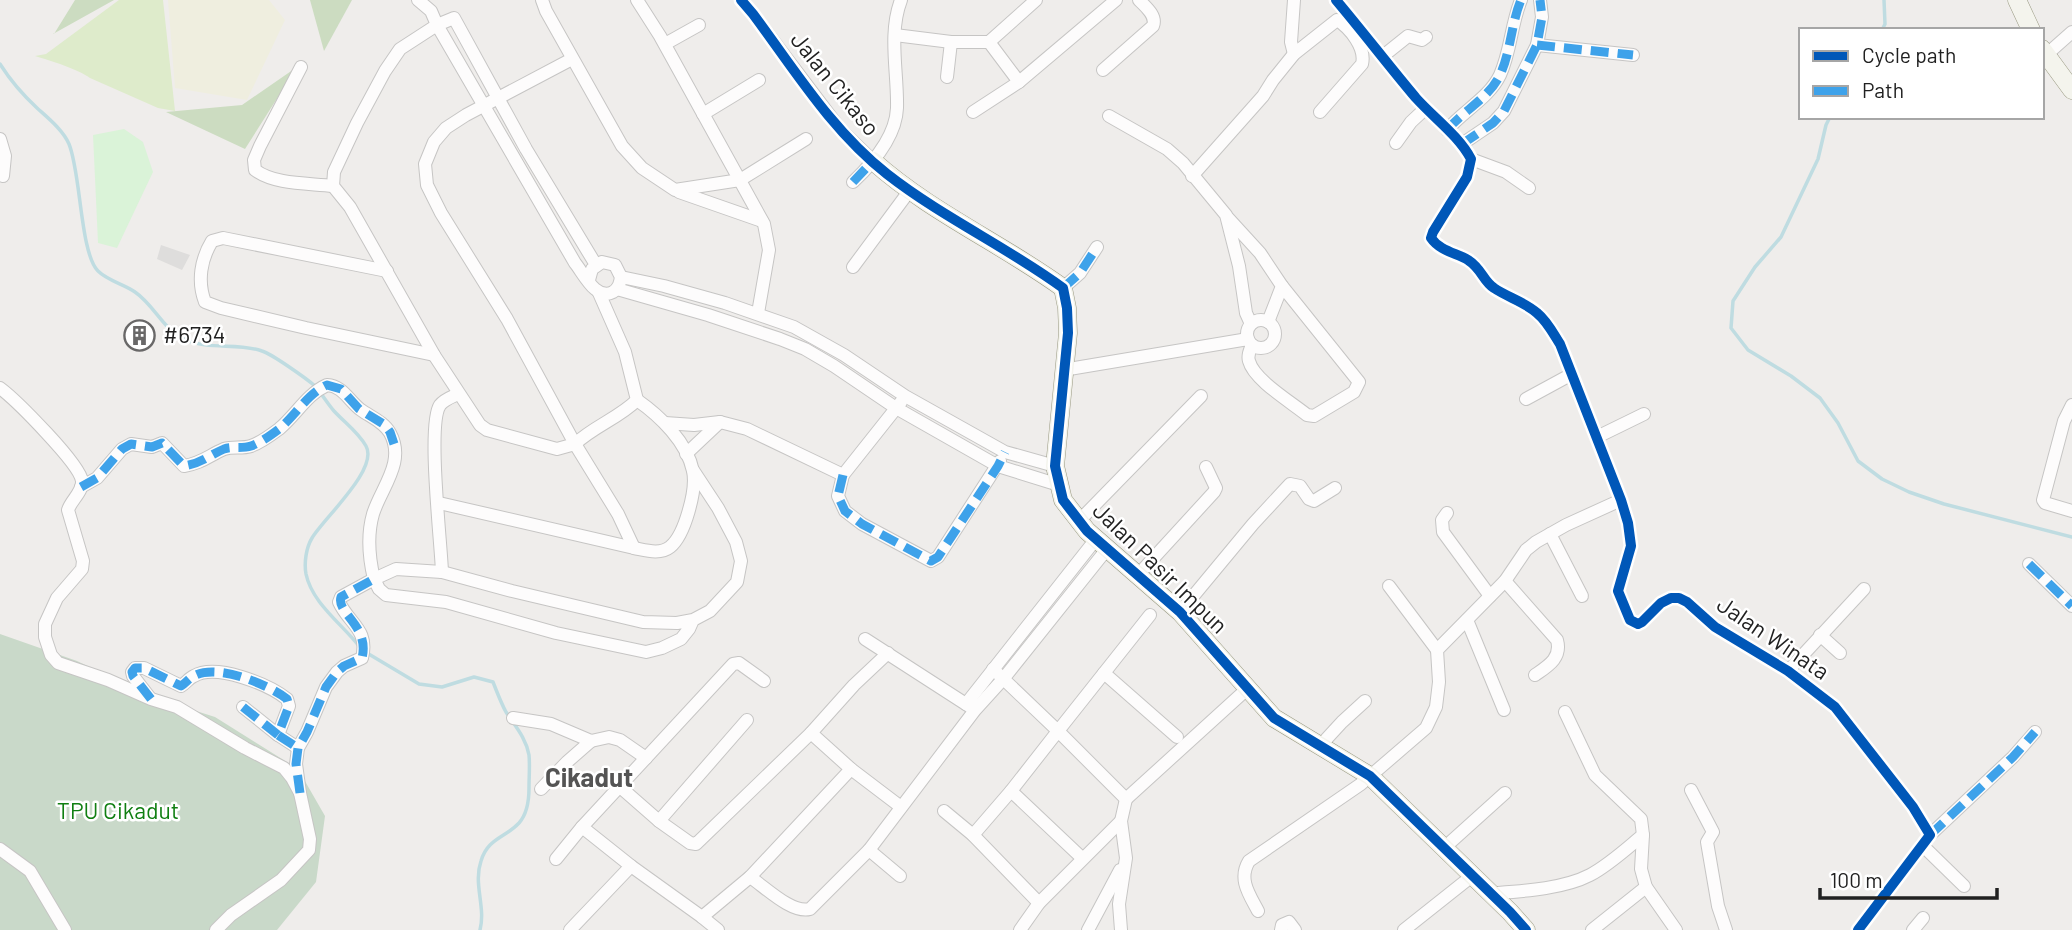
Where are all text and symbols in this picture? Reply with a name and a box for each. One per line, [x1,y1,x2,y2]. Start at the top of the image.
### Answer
street label: Jalan Cikaso [785,26,886,141]
legend [1799,28,2044,119]
text: Cycle path [1862,42,1956,67]
text: Path [1862,77,1904,102]
building icon: #6734 [123,318,157,352]
place label: #6734 [163,320,225,348]
street label: Jalan Pasir Impun [1087,496,1234,639]
street label: Jalan Winata [1712,589,1835,685]
district label: Cikadut [545,761,633,792]
park label: TPU Cikadut [57,796,179,824]
scale bar [1820,856,1997,900]
text: 100 m [1830,867,1883,892]

